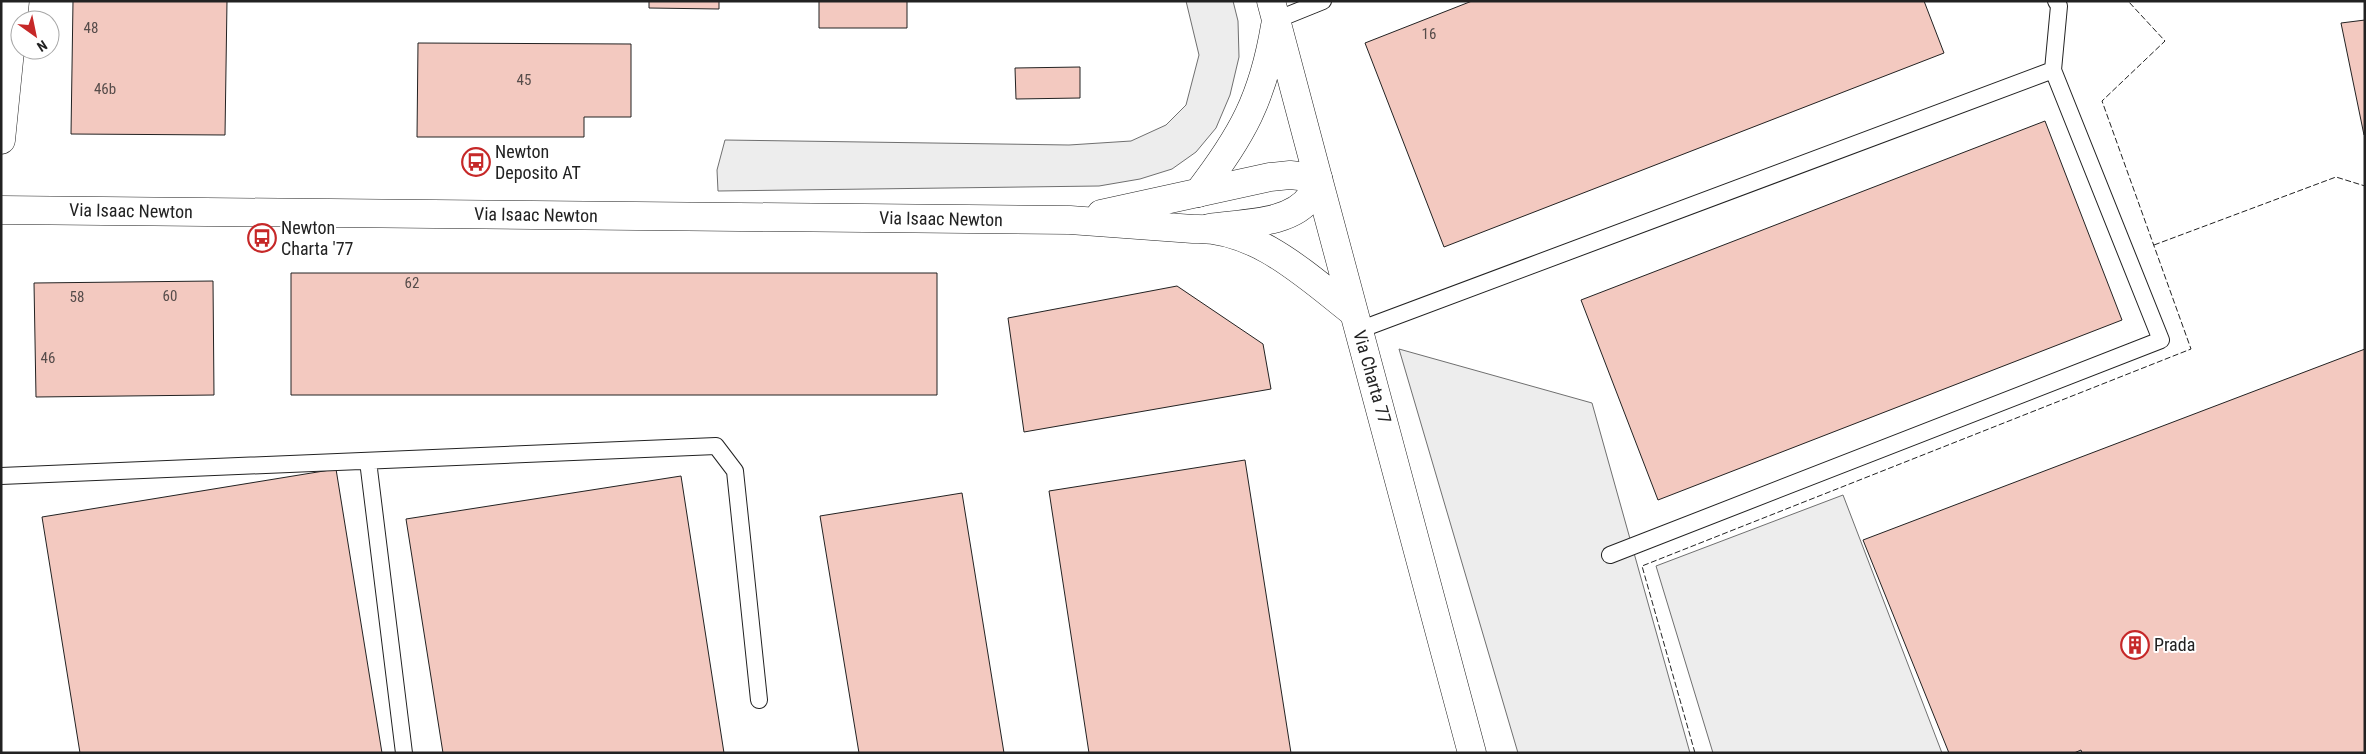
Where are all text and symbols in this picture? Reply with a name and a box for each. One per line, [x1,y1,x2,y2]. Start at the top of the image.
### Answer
north arrow [10,10,60,60]
house number: 48 [84,19,98,37]
house number: 16 [1422,25,1436,43]
text: N [34,37,50,55]
house number: 45 [517,71,531,89]
house number: 46b [94,80,116,98]
place label: Newton Deposito AT [495,141,581,183]
bus stop icon: Newton Deposito AT [461,147,491,177]
street label: Via Isaac Newton [69,199,193,222]
street label: Via Isaac Newton [474,203,598,226]
street label: Via Isaac Newton [879,207,1003,230]
place label: Newton Charta '77 [281,217,354,259]
bus stop icon: Newton Charta '77 [247,223,277,253]
house number: 62 [405,274,419,292]
house number: 60 [163,287,177,305]
house number: 58 [70,288,84,306]
street label: Via Charta 77 [1349,328,1396,426]
house number: 46 [41,349,55,367]
building icon: Prada [2120,630,2150,660]
place label: Prada [2154,634,2195,655]

